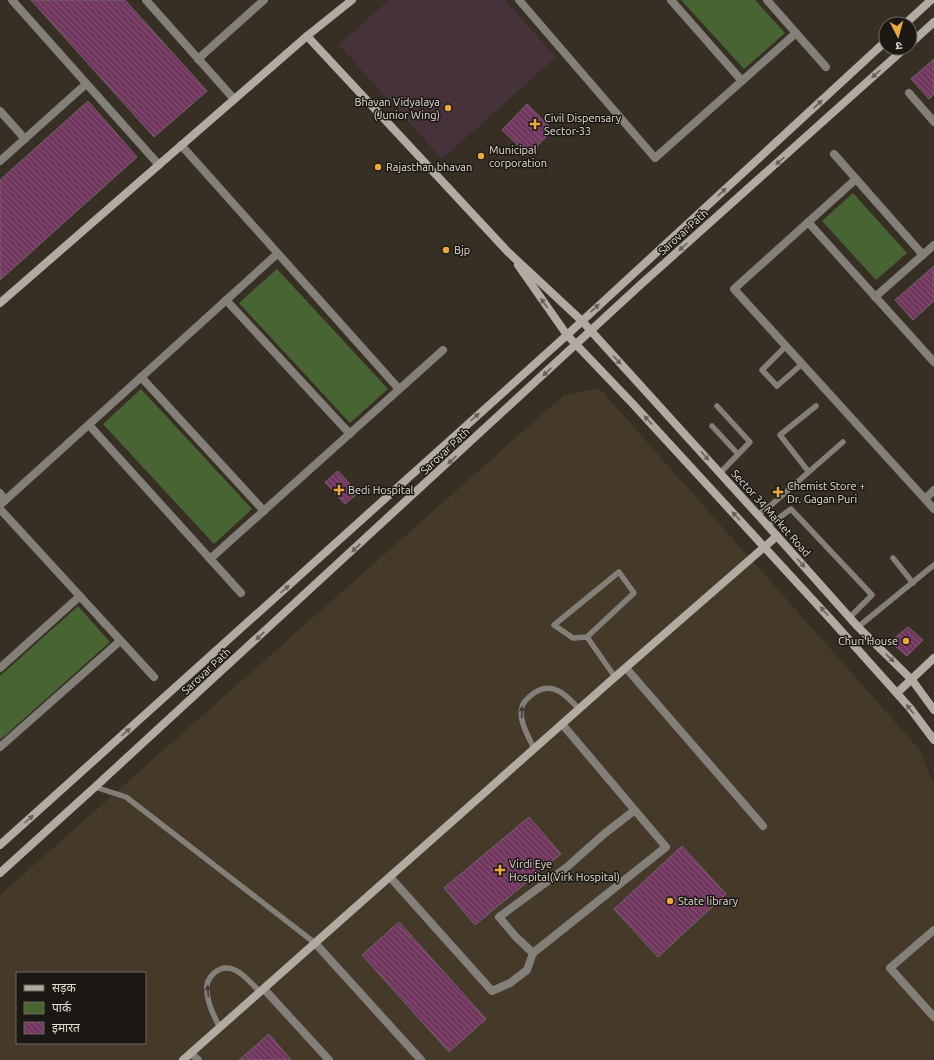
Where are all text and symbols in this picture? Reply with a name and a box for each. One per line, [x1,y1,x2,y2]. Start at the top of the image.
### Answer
north arrow [878,16,918,56]
text: उ [895,40,903,52]
one-way arrow [872,69,881,78]
place label: Bhavan Vidyalaya (Junior Wing) [354,96,440,122]
one-way arrow [813,100,822,109]
marker: Bhavan Vidyalaya (Junior Wing) [443,103,453,113]
place label: Civil Dispensary Sector-33 [544,112,622,137]
marker: Civil Dispensary Sector-33 [529,118,541,130]
place label: Municipal corporation [489,144,547,169]
marker: Municipal corporation [476,151,486,161]
one-way arrow [774,156,785,165]
place label: Rajasthan bhavan [386,161,472,173]
marker: Rajasthan bhavan [373,162,383,172]
one-way arrow [717,187,727,197]
street label: Sarovar Path [656,207,710,257]
one-way arrow [678,243,688,252]
place label: Bjp [454,244,470,256]
marker: Bjp [441,245,451,255]
one-way arrow [540,298,548,308]
one-way arrow [590,304,600,313]
one-way arrow [613,355,622,365]
one-way arrow [543,367,552,376]
one-way arrow [470,413,480,422]
one-way arrow [643,415,653,425]
street label: Sarovar Path [418,425,472,477]
one-way arrow [700,451,709,462]
one-way arrow [447,455,457,465]
street label: Sector 34 Market Road [729,467,813,559]
place label: Chemist Store + Dr. Gagan Puri [787,480,865,505]
marker: Bedi Hospital [333,484,345,496]
place label: Bedi Hospital [348,484,414,496]
marker: Chemist Store + Dr. Gagan Puri [772,486,784,498]
one-way arrow [732,511,741,520]
one-way arrow [351,543,361,553]
one-way arrow [796,559,805,568]
one-way arrow [279,584,290,593]
one-way arrow [820,607,829,616]
one-way arrow [255,631,265,641]
place label: Churi House [838,635,898,647]
marker: Churi House [901,636,911,646]
street label: Sarovar Path [179,645,233,697]
one-way arrow [885,654,895,663]
one-way arrow [906,703,915,714]
one-way arrow [519,706,526,718]
one-way arrow [121,728,130,737]
one-way arrow [24,814,34,824]
place label: Virdi Eye Hospital(Virk Hospital) [509,858,620,884]
marker: Virdi Eye Hospital(Virk Hospital) [494,864,506,876]
place label: State library [678,895,739,907]
marker: State library [665,896,675,906]
legend [16,972,146,1044]
text: सड़क [52,981,77,995]
one-way arrow [204,985,211,997]
text: पार्क [52,1001,72,1014]
text: इमारत [52,1021,81,1035]

